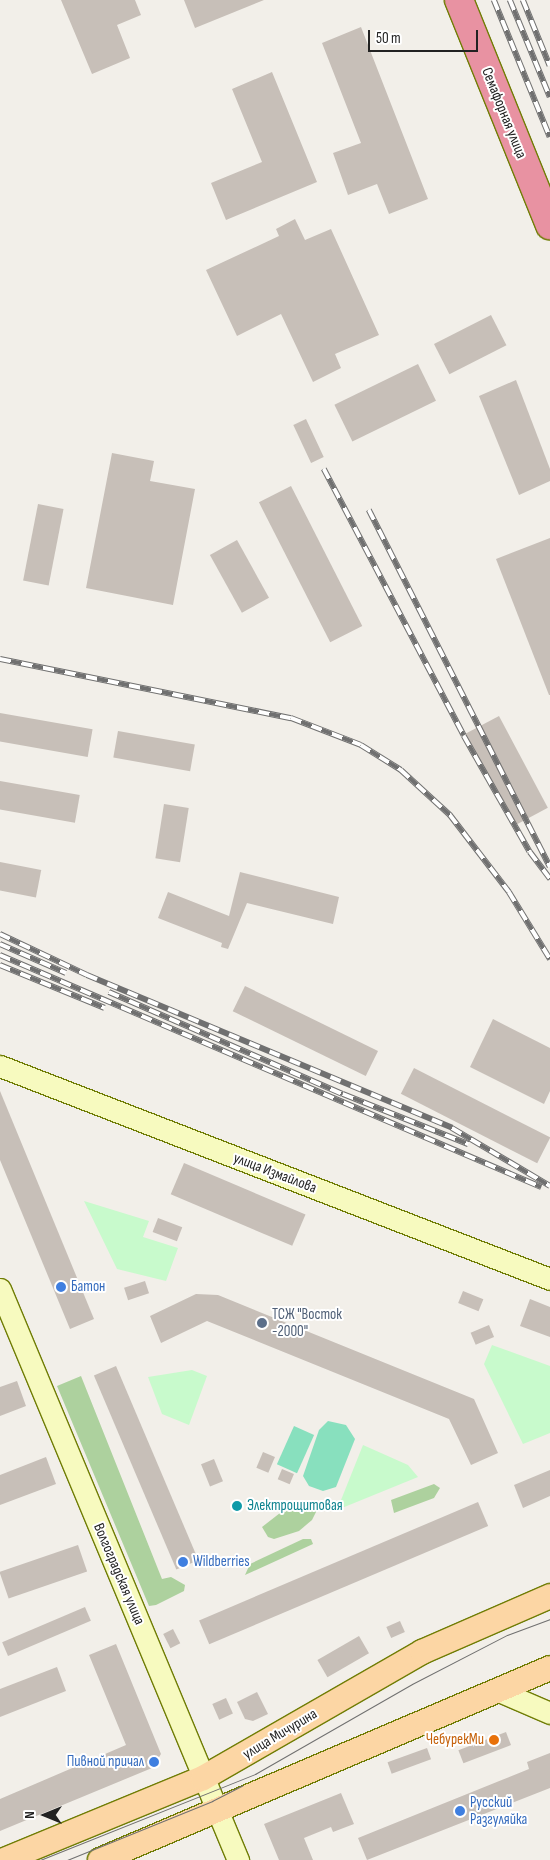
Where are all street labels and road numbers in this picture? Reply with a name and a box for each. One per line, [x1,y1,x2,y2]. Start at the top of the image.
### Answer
street label: Семафорная улица [478,65,530,161]
street label: улица Измайлова [231,1149,319,1197]
street label: Волгоградская улица [90,1521,148,1627]
street label: улица Мичурина [240,1705,320,1763]

